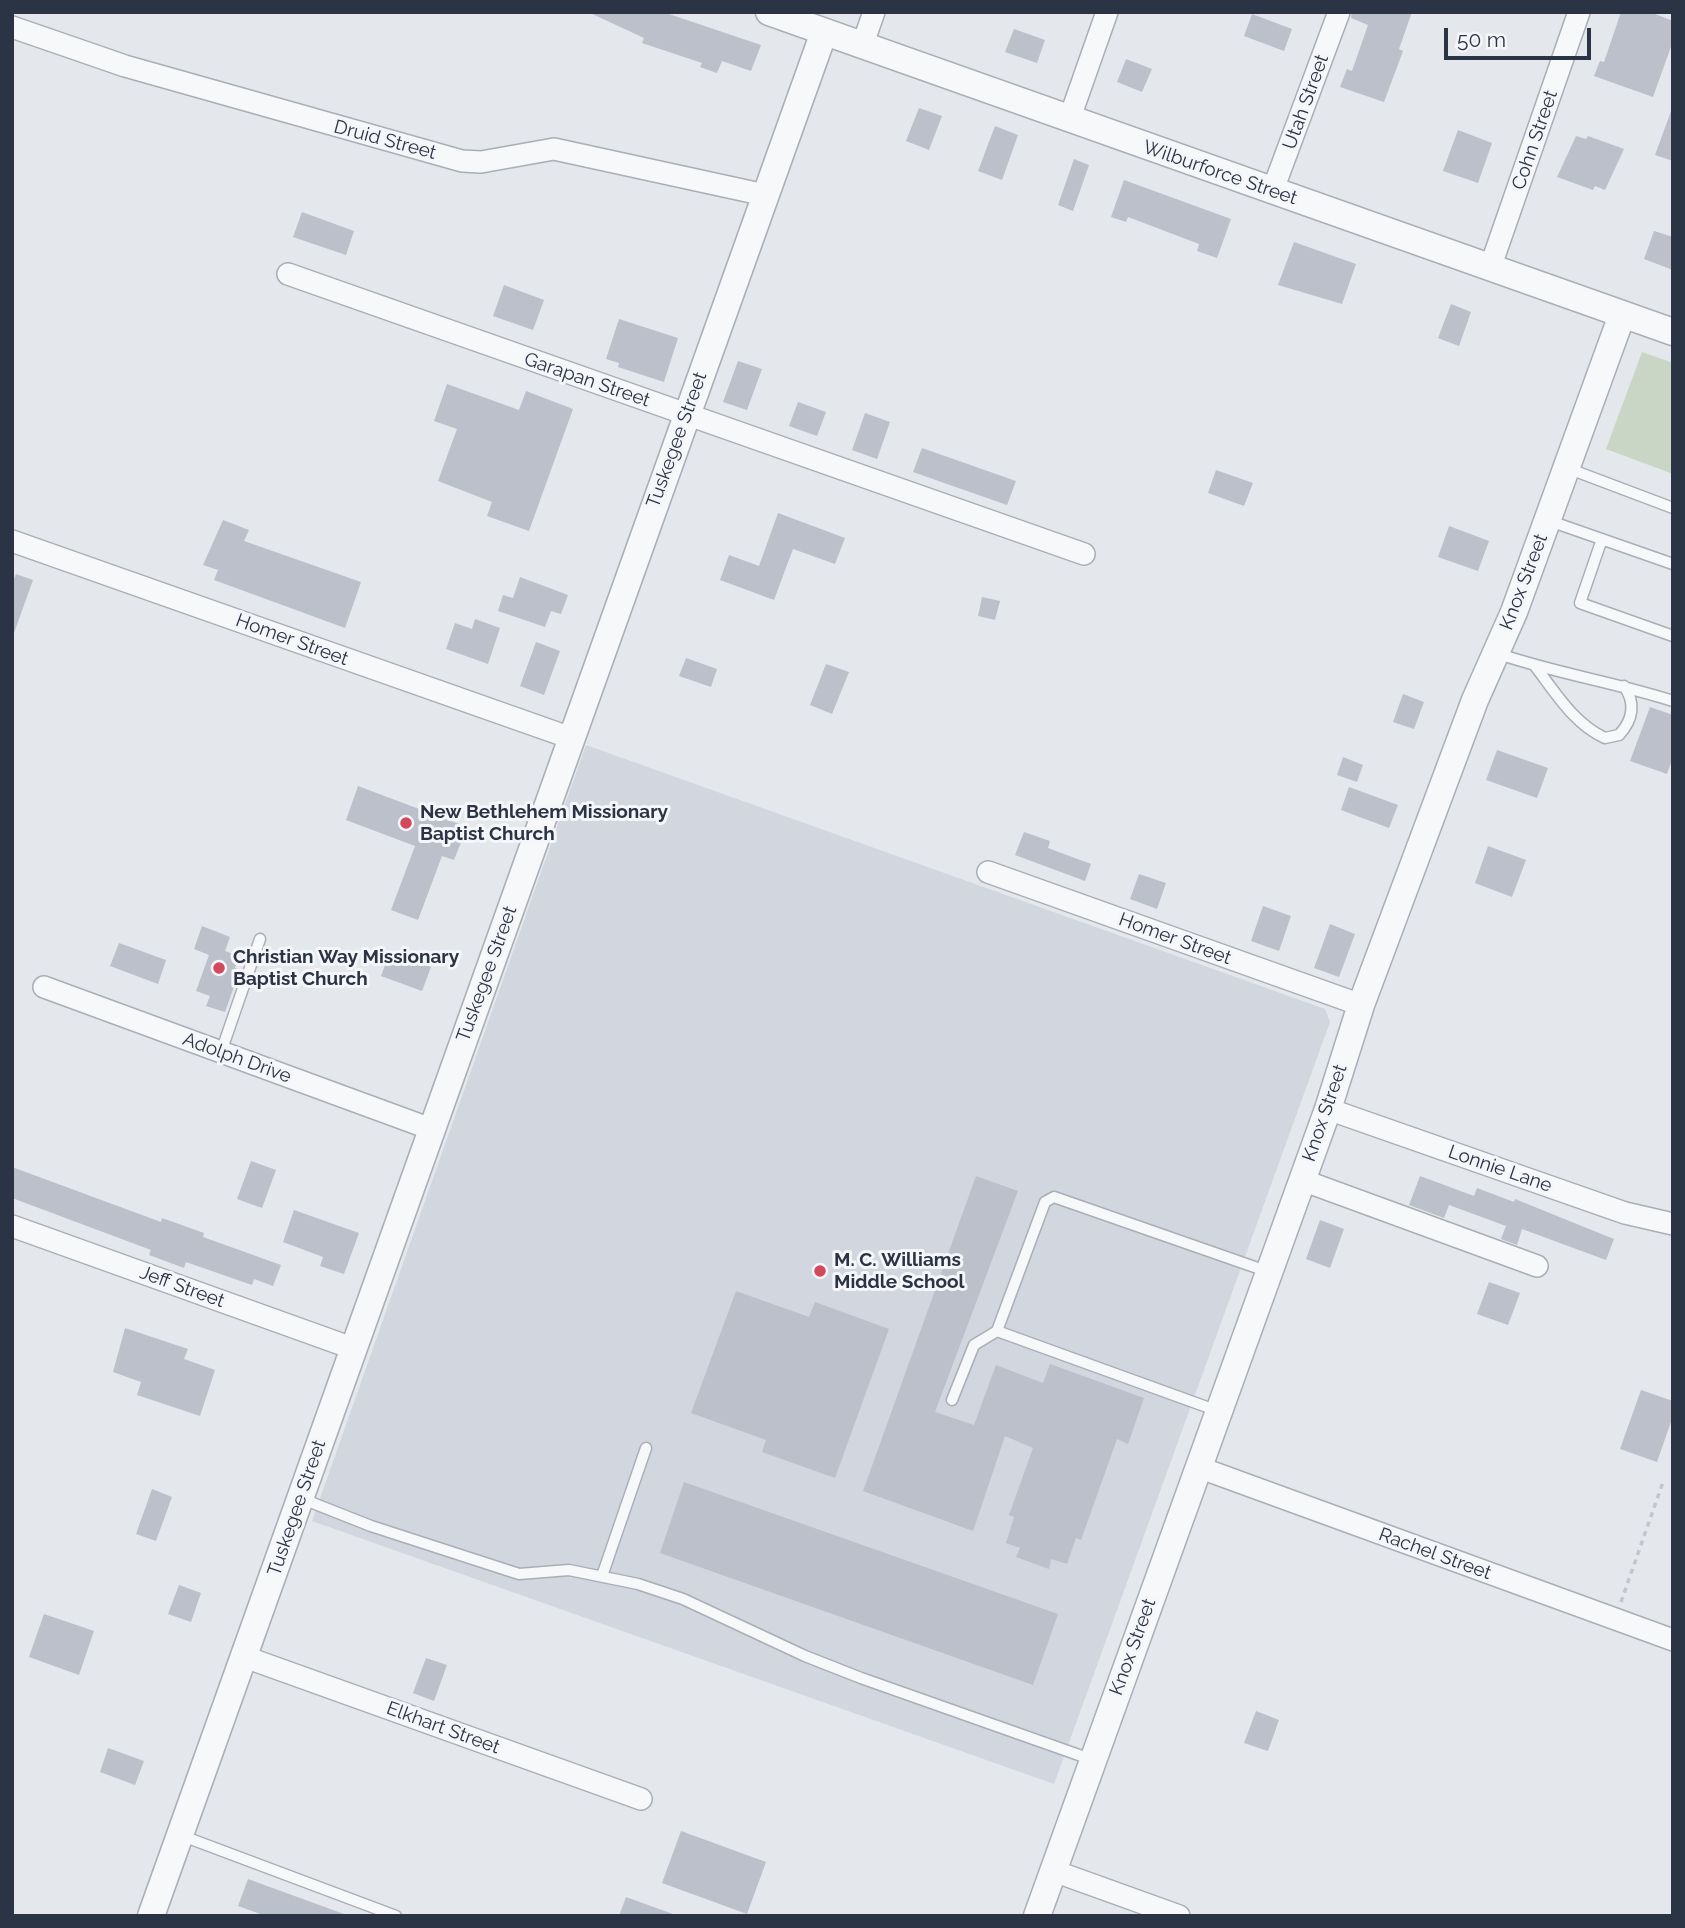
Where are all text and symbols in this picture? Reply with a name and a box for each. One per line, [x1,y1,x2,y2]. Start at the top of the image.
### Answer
scale bar [1447,14,1594,58]
text: 50 m [1457,27,1506,52]
street label: Utah Street [1278,51,1334,153]
street label: Cohn Street [1507,87,1563,193]
street label: Druid Street [331,115,439,165]
street label: Wilburforce Street [1140,136,1300,210]
street label: Garapan Street [521,348,653,412]
street label: Tuskegee Street [642,369,712,511]
street label: Knox Street [1495,531,1553,633]
street label: Homer Street [233,609,351,671]
place label: New Bethlehem Missionary Baptist Church [420,801,668,845]
marker: New Bethlehem Missionary Baptist Church [398,815,414,831]
street label: Tuskegee Street [452,903,522,1045]
street label: Homer Street [1116,908,1234,970]
place label: Christian Way Missionary Baptist Church [233,946,459,990]
marker: Christian Way Missionary Baptist Church [211,960,227,976]
street label: Adolph Drive [180,1028,294,1088]
street label: Knox Street [1298,1061,1352,1165]
street label: Lonnie Lane [1445,1141,1555,1197]
place label: M. C. Williams Middle School [834,1249,965,1293]
street label: Jeff Street [136,1261,228,1313]
marker: M. C. Williams Middle School [812,1263,828,1279]
street label: Tuskegee Street [263,1437,331,1579]
street label: Rachel Street [1376,1523,1494,1585]
street label: Knox Street [1105,1596,1161,1698]
street label: Elkhart Street [383,1697,503,1759]

